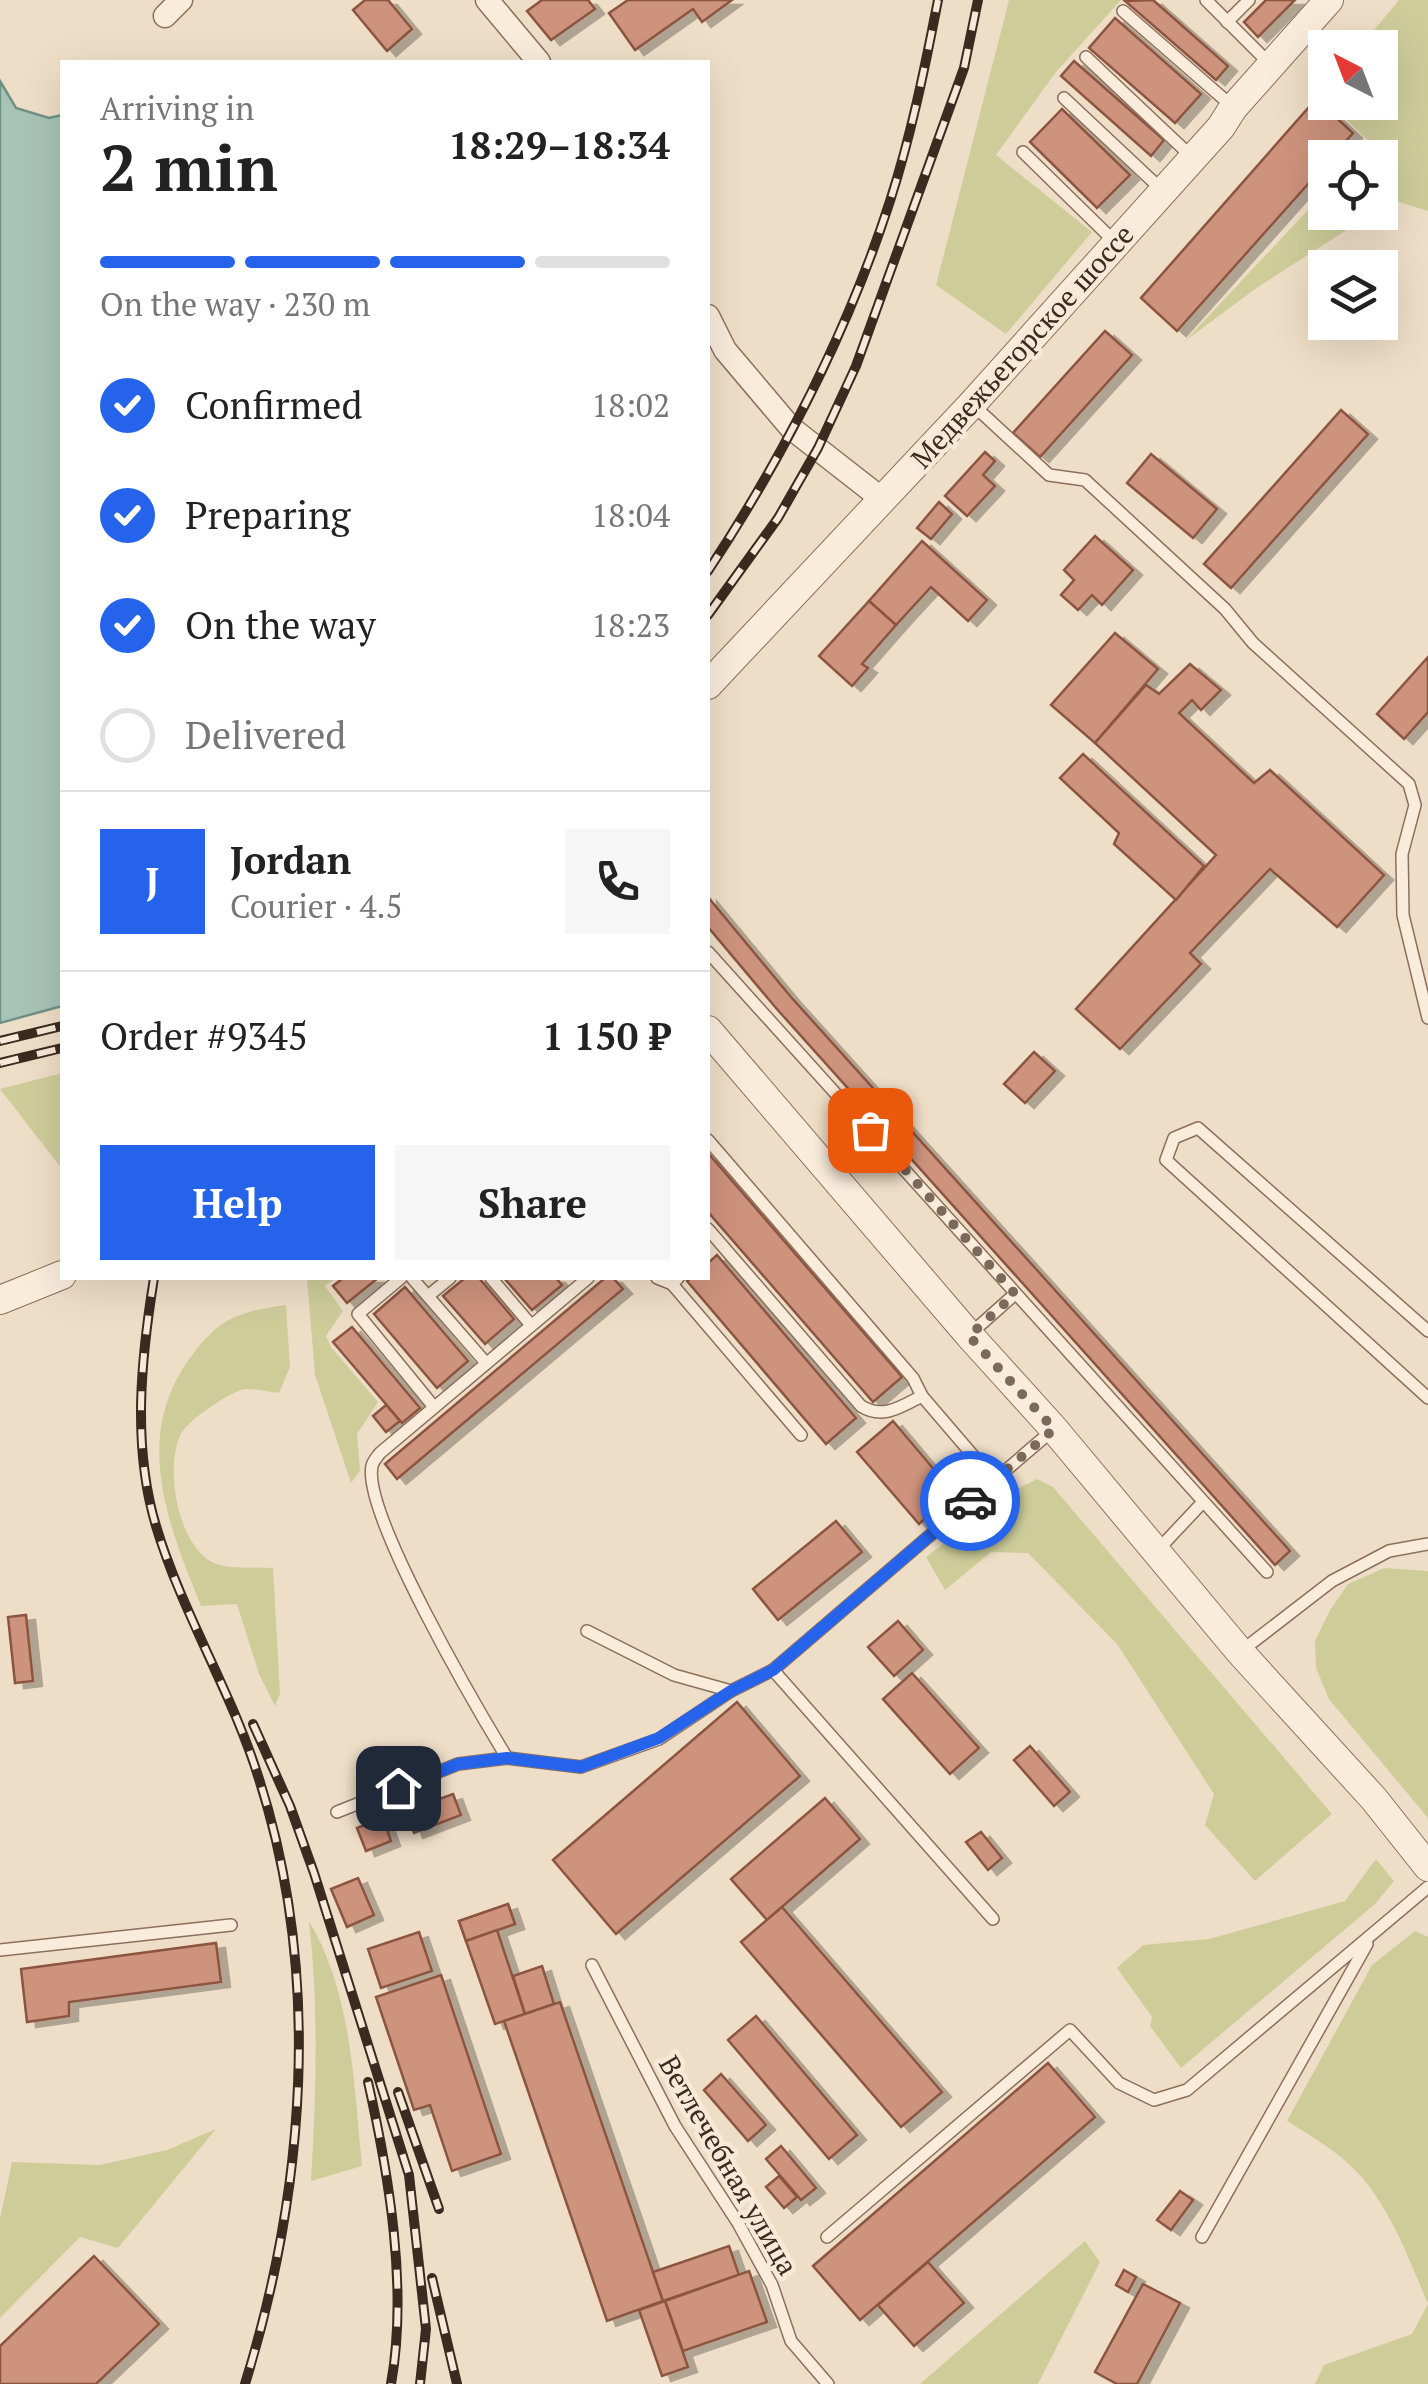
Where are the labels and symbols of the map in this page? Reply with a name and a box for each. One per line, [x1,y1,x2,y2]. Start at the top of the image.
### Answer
north arrow [1308,30,1398,120]
street label: Медвежьегорское шоссе [903,216,1141,476]
pin [828,1088,913,1173]
courier [920,1451,1020,1551]
pin [356,1746,441,1831]
street label: Ветлечебная улица [651,2048,807,2282]

